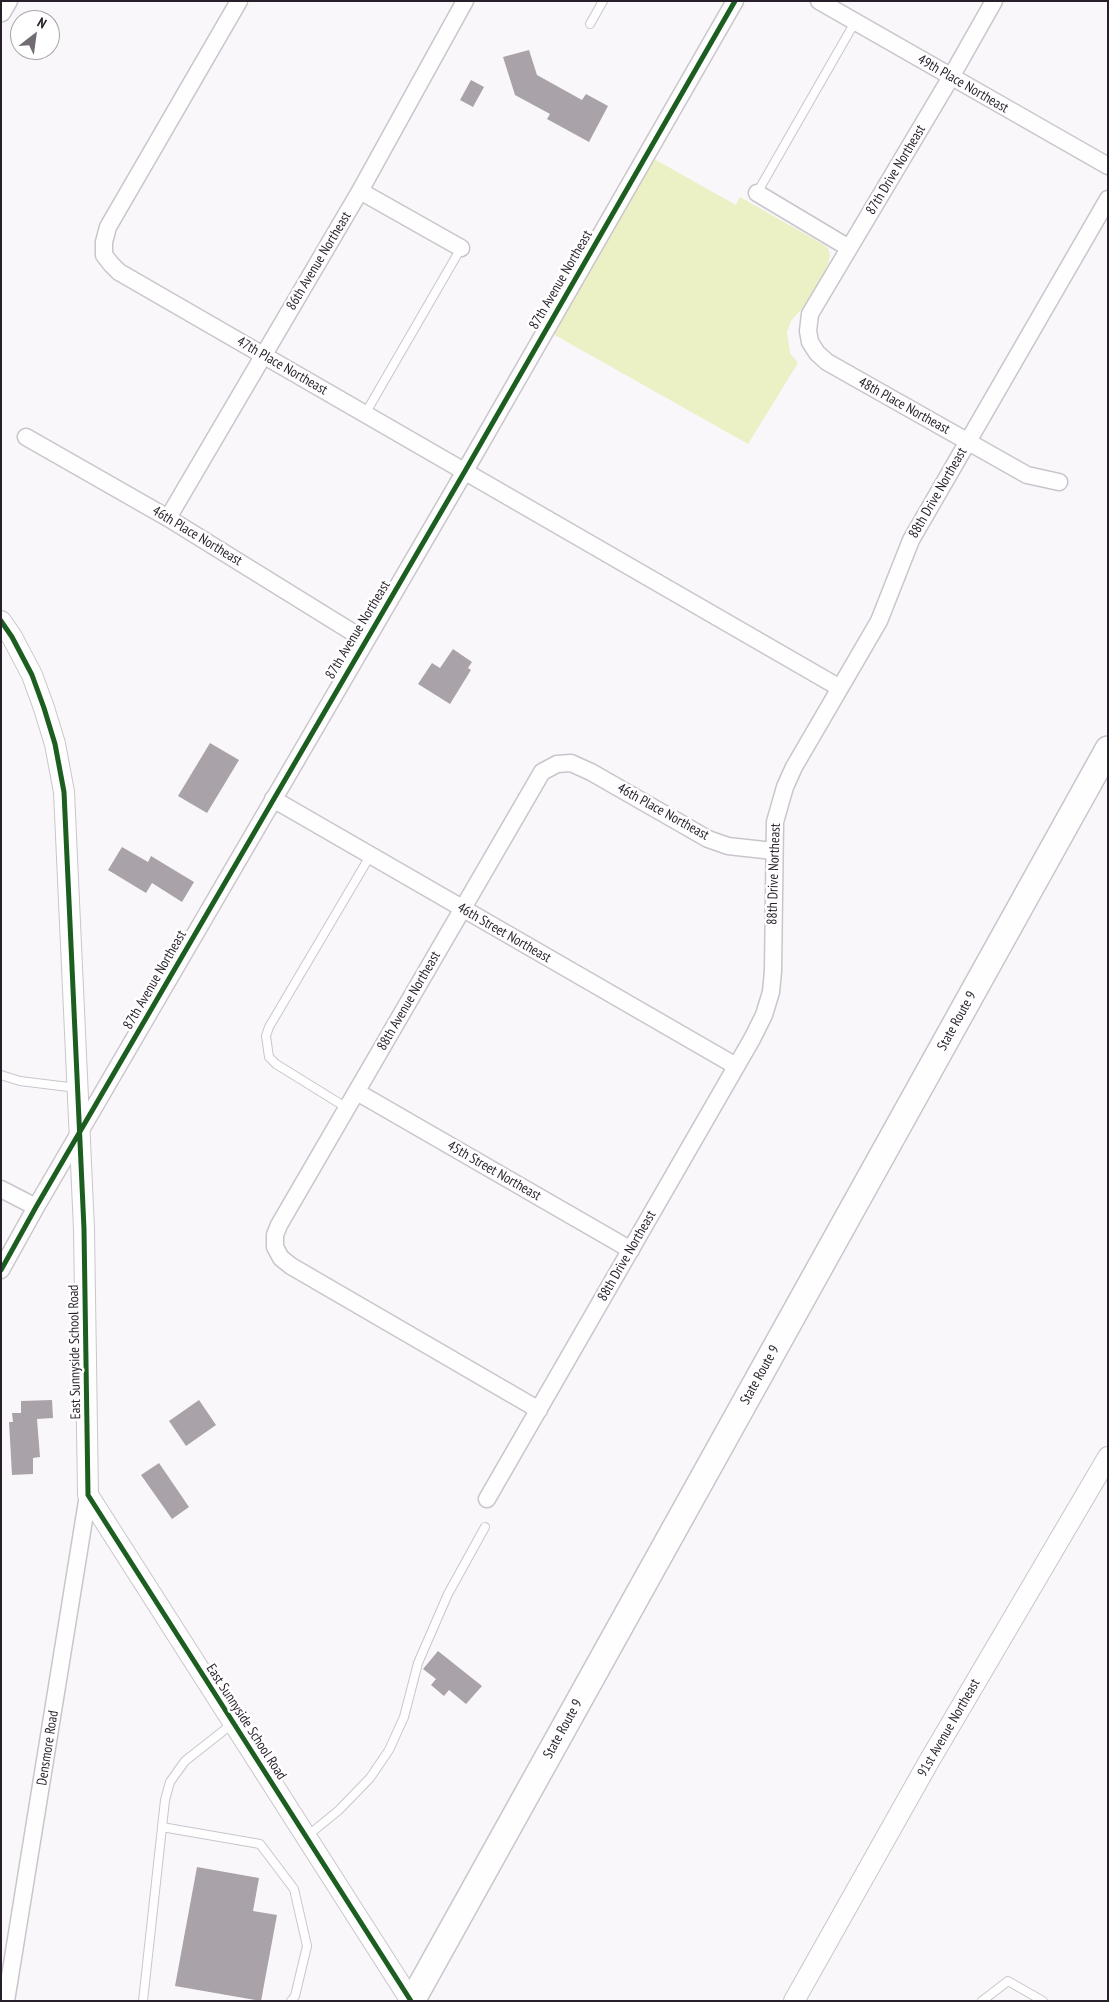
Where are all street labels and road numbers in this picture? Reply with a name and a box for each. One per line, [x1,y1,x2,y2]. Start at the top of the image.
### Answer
street label: 49th Place Northeast [915,51,1011,117]
street label: 87th Drive Northeast [863,122,929,218]
street label: 86th Avenue Northeast [283,209,355,313]
street label: 87th Avenue Northeast [526,227,596,333]
street label: 47th PIace Northeast [234,333,330,399]
street label: 48th Place Northeast [855,374,953,438]
street label: 88th Drive Northeast [905,445,971,541]
street label: 46th Place Northeast [149,503,245,569]
street label: 87th Avenue Northeast [322,578,394,682]
street label: 46th Place Northeast [614,780,712,844]
street label: 88th Drive Northeast [764,823,784,925]
street label: 46th Street Northeast [454,899,554,967]
street label: 87th Avenue Northeast [120,927,190,1033]
street label: 88th Avenue Northeast [374,948,444,1054]
street label: State Route 9 [934,988,980,1054]
street label: 45th Street Northeast [444,1137,544,1205]
street label: 88th Drive Northeast [594,1208,660,1304]
street label: East Sunnyside School Road [65,1285,85,1419]
street label: State Route 9 [737,1342,783,1408]
street label: East Sunnyside School Road [202,1661,290,1783]
street label: 91st Avenue Northeast [914,1676,984,1780]
street label: State Route 9 [540,1696,586,1762]
street label: Densmore Road [34,1709,62,1787]

